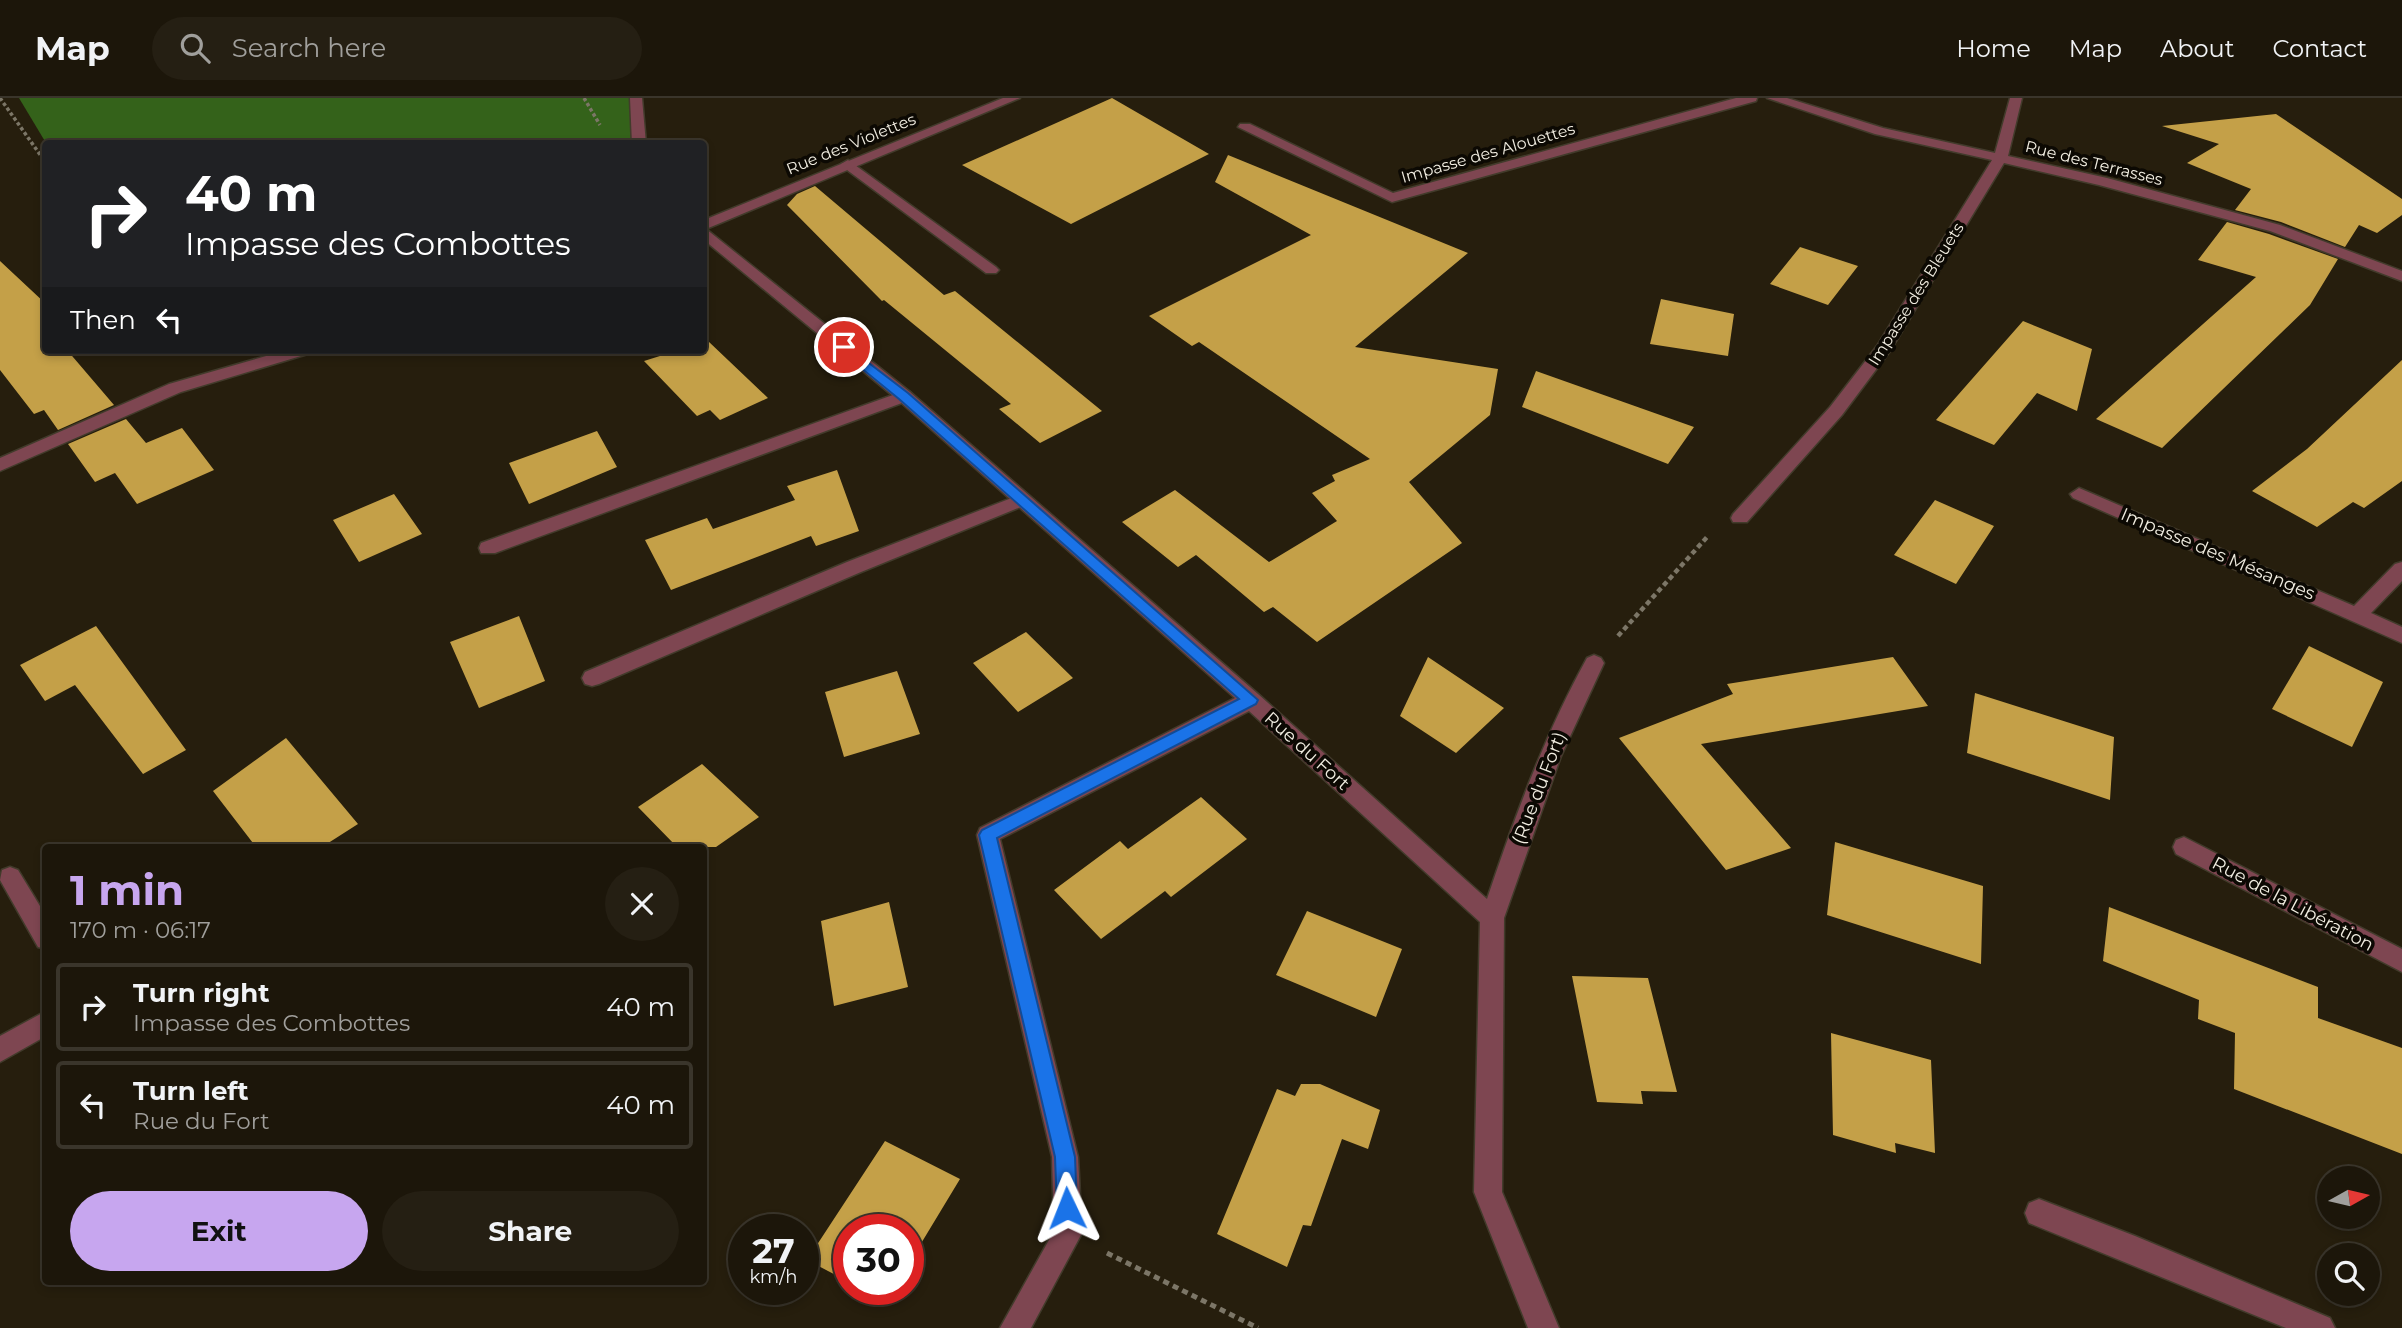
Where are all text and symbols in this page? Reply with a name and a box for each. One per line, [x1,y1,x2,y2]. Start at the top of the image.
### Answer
search box [152,17,642,80]
text: Map [35,28,110,68]
icon: search [176,29,214,67]
text: Search here [232,32,386,64]
text: Home [1956,34,2031,63]
text: Map [2069,34,2122,63]
text: About [2160,34,2234,63]
text: Contact [2272,34,2367,63]
street label: Rue des Violettes [784,109,919,179]
street label: Impasse des Alouettes [1399,119,1577,187]
street label: Rue des Terrasses [2023,137,2165,189]
text: 40 m [185,164,317,223]
icon: right [70,168,161,259]
street label: Impasse des Bleuets [1864,219,1968,369]
text: Impasse des Combottes [185,224,571,263]
icon: left [150,301,188,339]
text: Then [70,304,136,336]
pin [814,317,874,377]
icon: arrive [825,328,863,366]
street label: Impasse des Mésanges [2118,503,2319,605]
street label: Rue du Fort [1260,707,1354,795]
street label: (Rue du Fort) [1507,729,1571,847]
street label: Rue de la Libération [2208,852,2378,956]
text: 1 min [70,864,184,916]
button: close [605,867,679,941]
text: 170 m · 06:17 [70,916,211,944]
text: Turn right [133,977,269,1009]
icon: right [74,988,112,1026]
text: 40 m [606,991,675,1023]
text: Impasse des Combottes [133,1009,410,1037]
text: Turn left [133,1075,249,1107]
icon: left [74,1086,112,1124]
text: 40 m [606,1089,675,1121]
text: Rue du Fort [133,1107,270,1135]
north arrow [2317,1166,2380,1228]
map controls [2317,1166,2380,1306]
position arrow [1030,1171,1104,1245]
button: Exit [70,1191,368,1271]
button: Share [382,1191,679,1271]
speed limit sign: 30 [833,1214,924,1305]
text: 27 [752,1229,795,1272]
button: search [2317,1243,2380,1306]
text: km/h [749,1266,798,1288]

